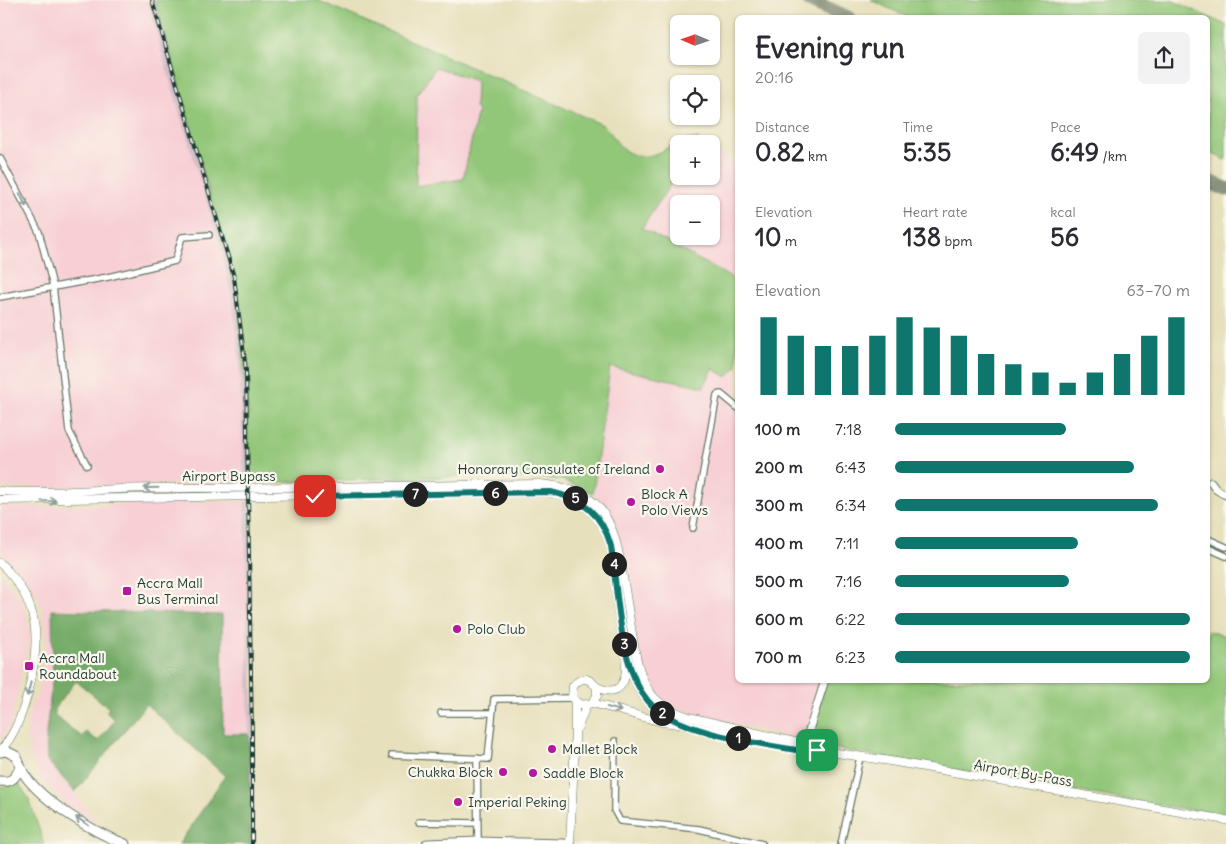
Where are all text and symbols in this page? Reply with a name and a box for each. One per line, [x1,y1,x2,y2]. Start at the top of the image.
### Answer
north arrow [670,15,720,65]
map controls [670,15,720,245]
text: Evening run [755,30,905,66]
button: share [1138,32,1190,84]
text: 20:16 [755,67,794,87]
button: locate [670,75,720,125]
text: Distance [755,118,810,136]
text: Time [903,118,933,136]
text: Pace [1050,118,1081,136]
button: + [670,135,720,185]
text: 0.82 [755,136,805,168]
text: 5:35 [903,136,951,168]
text: 6:49 [1050,136,1099,168]
text: km [805,147,827,165]
text: /km [1099,147,1127,165]
one-way arrow [19,192,28,207]
button: − [670,195,720,245]
text: Elevation [755,203,812,221]
text: Heart rate [903,203,968,221]
text: kcal [1050,203,1076,221]
text: 10 [755,221,781,253]
text: 138 [903,221,941,253]
text: 56 [1050,221,1079,253]
text: m [781,232,797,250]
text: bpm [941,232,973,250]
text: Elevation [755,280,821,300]
text: 63–70 m [1126,280,1190,300]
text: 100 m [755,419,800,439]
text: 7:18 [835,419,862,439]
text: 200 m [755,457,803,477]
text: 6:43 [835,457,866,477]
place label: Honorary Consulate of Ireland [457,460,650,478]
marker: Honorary Consulate of Ireland [654,463,666,475]
street label: Airport Bypass [182,467,276,485]
pin [294,475,336,517]
pin: 6 [482,480,508,506]
icon: check [301,482,329,510]
pin: 7 [402,482,428,506]
one-way arrow [143,484,159,493]
text: 6 [491,484,500,502]
text: 7 [412,485,419,503]
place label: Block A Polo Views [641,485,708,519]
pin: 5 [562,486,588,510]
text: 5 [571,489,580,507]
text: 300 m [755,495,803,515]
text: 6:34 [835,495,866,515]
one-way arrow [40,496,56,505]
marker: Block A Polo Views [625,496,637,508]
text: 400 m [755,533,803,553]
text: 7:11 [835,533,859,553]
pin: 4 [602,552,626,576]
text: 4 [610,555,619,573]
text: 500 m [755,571,803,591]
text: 7:16 [835,571,862,591]
place label: Accra Mall Bus Terminal [137,574,218,608]
marker: Accra Mall Bus Terminal [121,585,133,597]
text: 600 m [755,609,803,629]
text: 6:22 [835,609,865,629]
place label: Polo Club [467,620,526,638]
marker: Polo Club [451,623,463,635]
pin: 3 [612,632,636,656]
text: 3 [621,635,628,653]
text: 700 m [755,647,802,667]
text: 6:23 [835,647,866,667]
place label: Accra Mall Roundabout [39,649,117,683]
marker: Accra Mall Roundabout [23,660,35,672]
one-way arrow [24,680,33,696]
pin: 2 [650,700,674,726]
one-way arrow [605,704,621,714]
text: 2 [659,704,666,722]
pin: 1 [726,726,750,750]
text: 1 [736,729,741,747]
pin [796,729,838,771]
icon: arrive [803,736,831,764]
place label: Mallet Block [562,740,638,758]
marker: Mallet Block [546,743,558,755]
street label: Airport By-Pass [973,756,1073,790]
place label: Chukka Block [408,763,493,781]
place label: Saddle Block [543,764,624,782]
marker: Chukka Block [497,766,509,778]
marker: Saddle Block [527,767,539,779]
place label: Imperial Peking [468,793,567,811]
marker: Imperial Peking [452,796,464,808]
one-way arrow [75,816,89,826]

